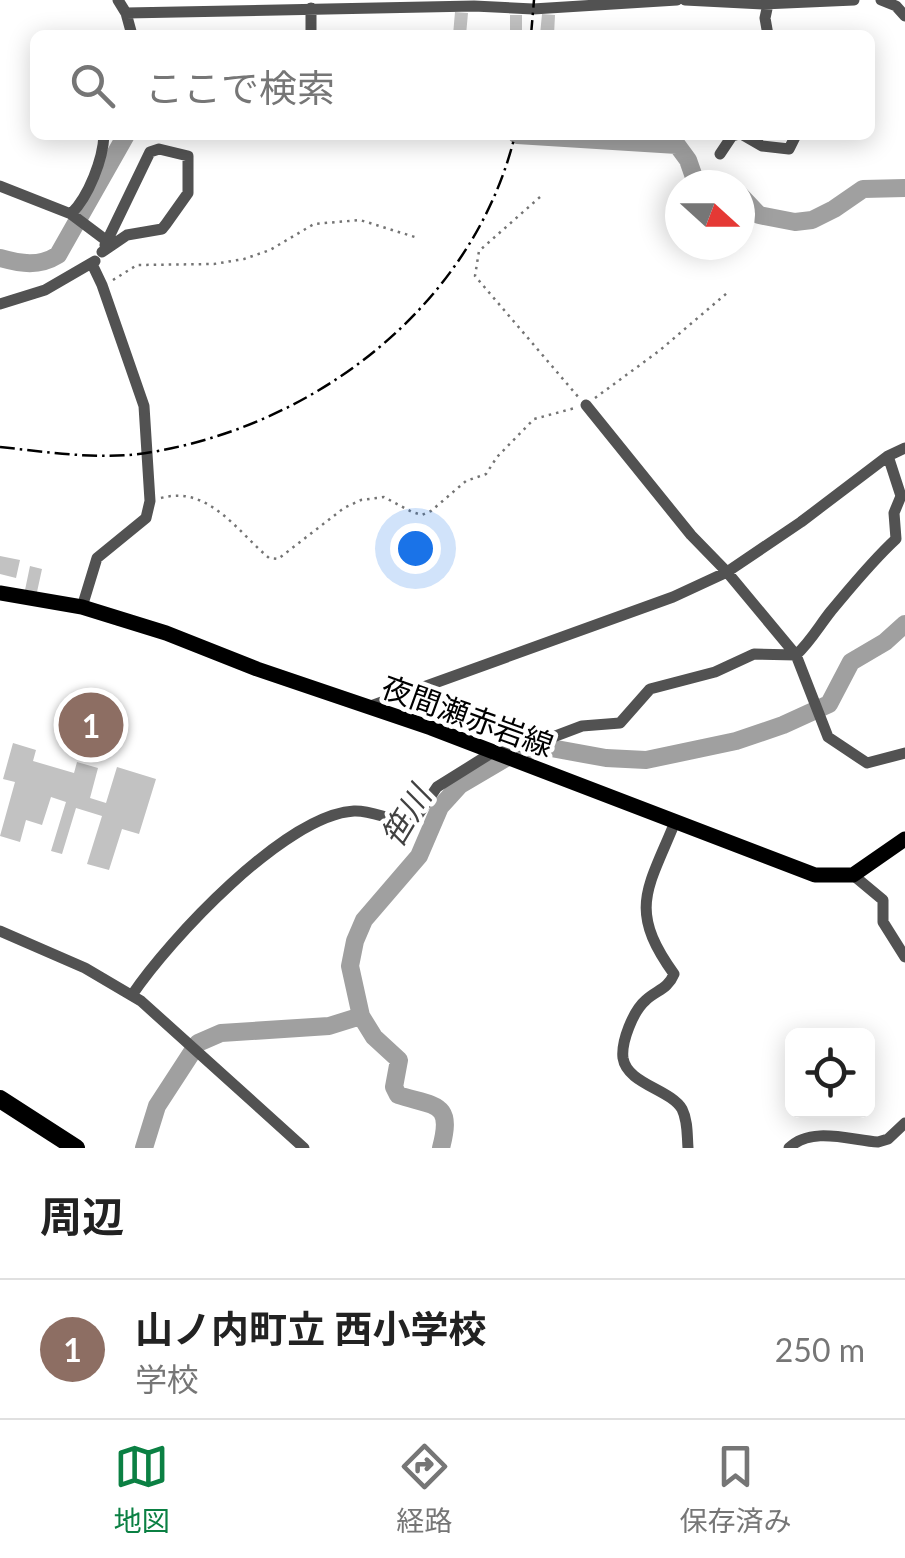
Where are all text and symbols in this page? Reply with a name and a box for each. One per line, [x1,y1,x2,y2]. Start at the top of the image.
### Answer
search box [30,30,875,140]
icon: search [65,58,120,113]
text: ここで検索 [145,64,335,110]
north arrow [665,170,755,260]
your location [390,523,441,574]
street label: 夜間瀬赤岩線 [377,667,559,763]
pin: 1 [58,688,124,762]
water label: 笹川 [372,776,440,853]
map controls [785,1028,875,1118]
button: locate [785,1028,875,1118]
text: 周辺 [40,1191,124,1241]
text: 山ノ内町立 西小学校 [135,1305,486,1351]
text: 1 [63,1330,82,1369]
text: 250 m [775,1330,865,1369]
text: 学校 [135,1359,199,1398]
tab: 地図 [113,1439,170,1539]
tab: 経路 [396,1439,453,1539]
tab: 保存済み [679,1439,792,1539]

